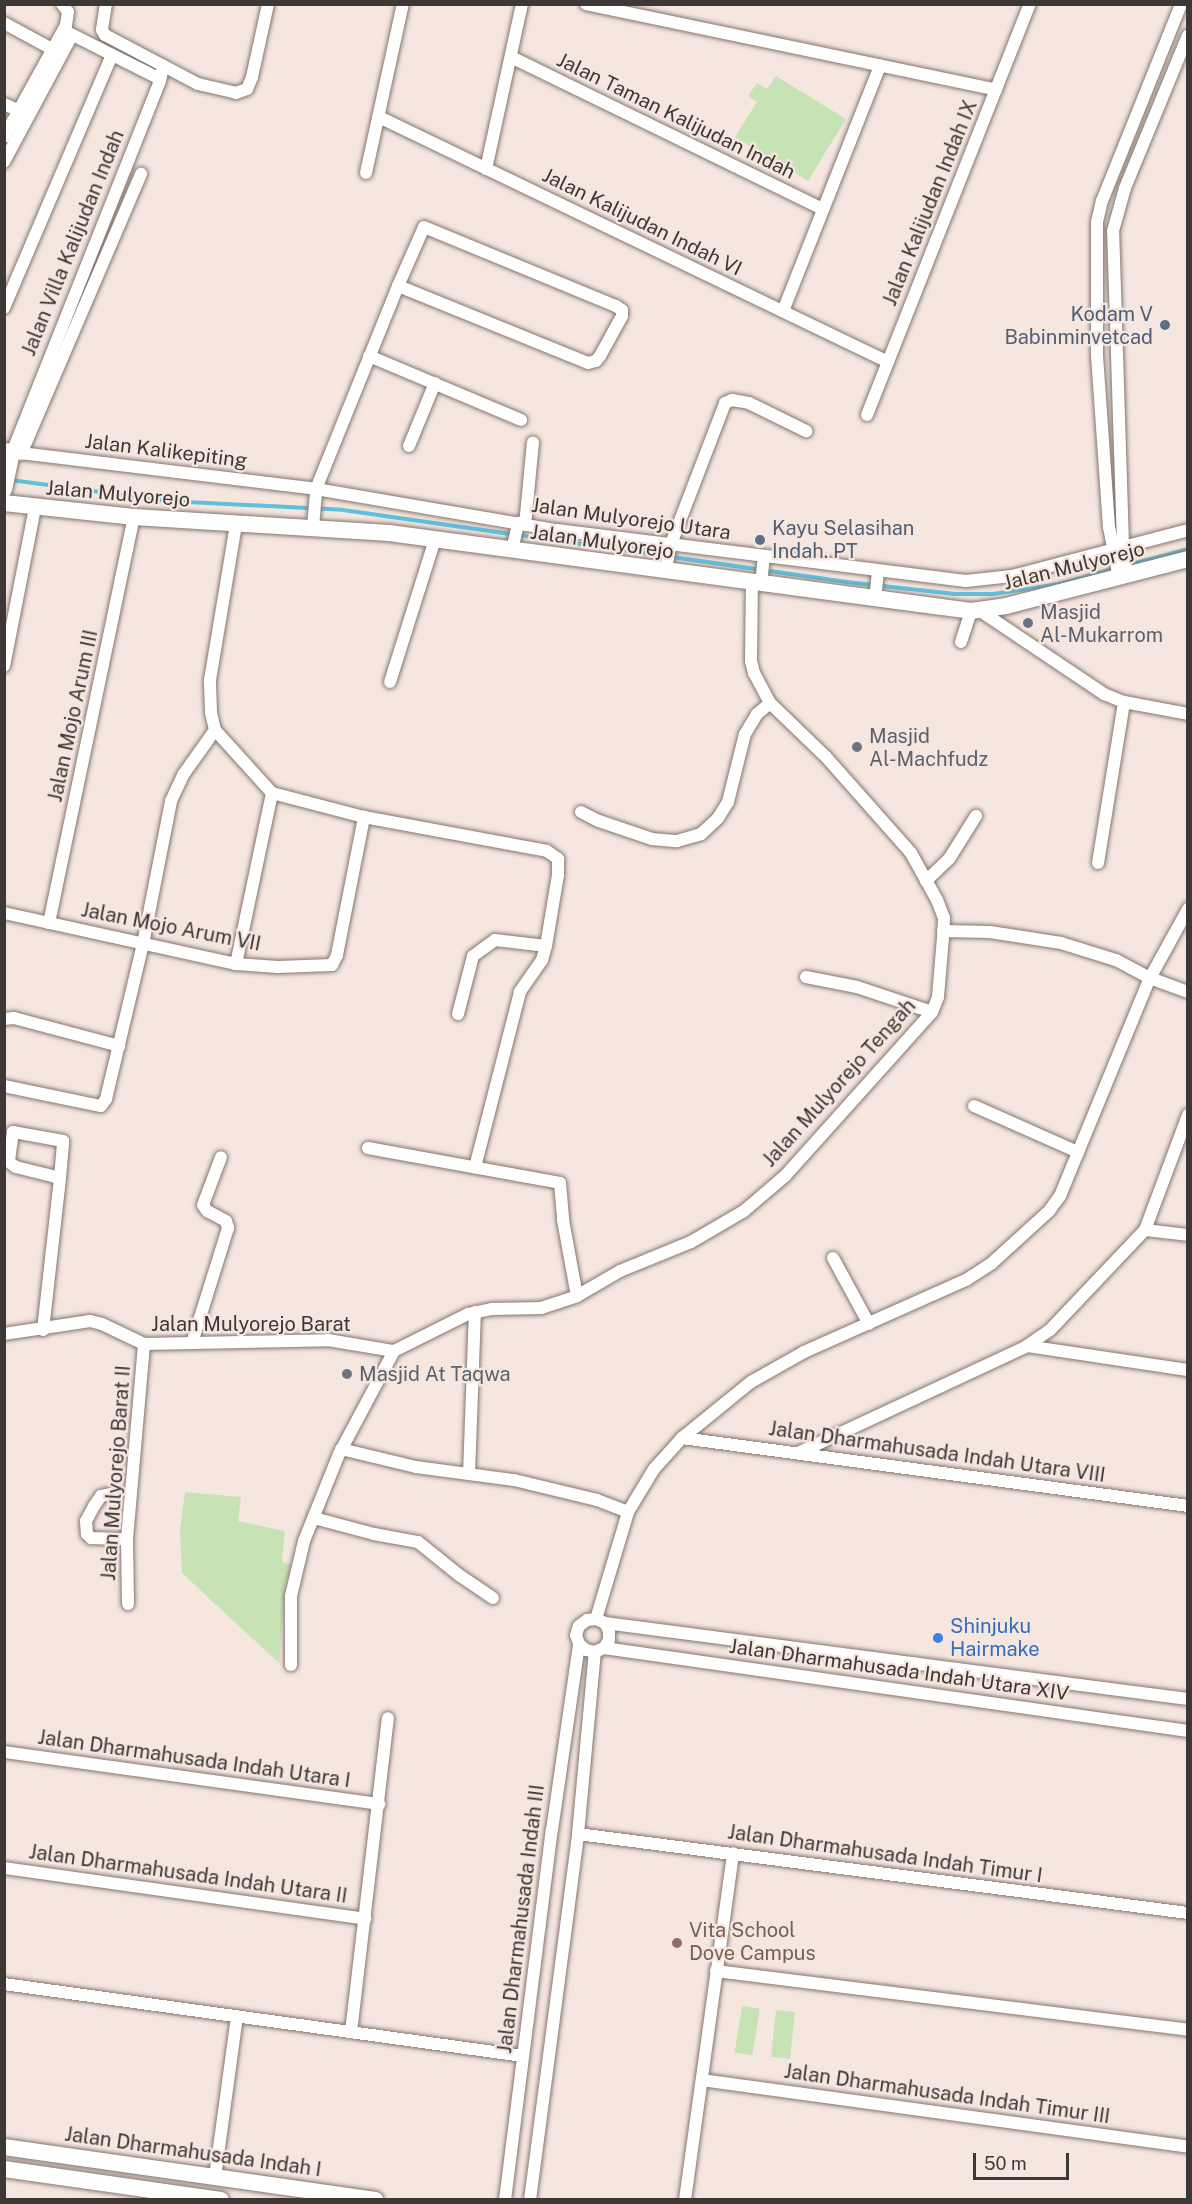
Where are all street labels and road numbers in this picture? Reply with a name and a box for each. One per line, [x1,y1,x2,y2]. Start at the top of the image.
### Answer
street label: Jalan Taman Kalijudan Indah [553,48,799,184]
street label: Jalan Kalijudan Indah IX [878,97,982,309]
street label: Jalan Villa Kalijudan Indah [17,126,129,360]
street label: Jalan Kalijudan Indah VI [538,163,746,281]
street label: Jalan Kalikepiting [83,429,249,473]
street label: Jalan Mulyorejo [45,476,191,512]
street label: Jalan Mulyorejo Utara [530,493,732,545]
street label: Jalan Mulyorejo [529,520,675,564]
street label: Jalan Mulyorejo [1001,537,1147,595]
street label: Jalan Mojo Arum III [43,628,103,804]
street label: Jalan Mojo Arum VII [79,898,263,956]
street label: Jalan Mulyorejo Tengah [757,994,921,1172]
street label: Jalan Mulyorejo Barat [151,1312,351,1336]
street label: Jalan Mulyorejo Barat II [96,1364,136,1582]
street label: Jalan Dharmahusada Indah Utara VIII [767,1416,1107,1488]
street label: Jalan Dharmahusada Indah Utara XIV [728,1634,1070,1706]
street label: Jalan Dharmahusada Indah Utara I [36,1725,352,1793]
street label: Jalan Dharmahusada Indah III [493,1783,549,2055]
street label: Jalan Dharmahusada Indah Timur I [726,1820,1044,1888]
street label: Jalan Dharmahusada Indah Utara II [27,1840,349,1908]
street label: Jalan Dharmahusada Indah Timur III [782,2059,1112,2129]
street label: Jalan Dharmahusada Indah I [63,2122,323,2182]

